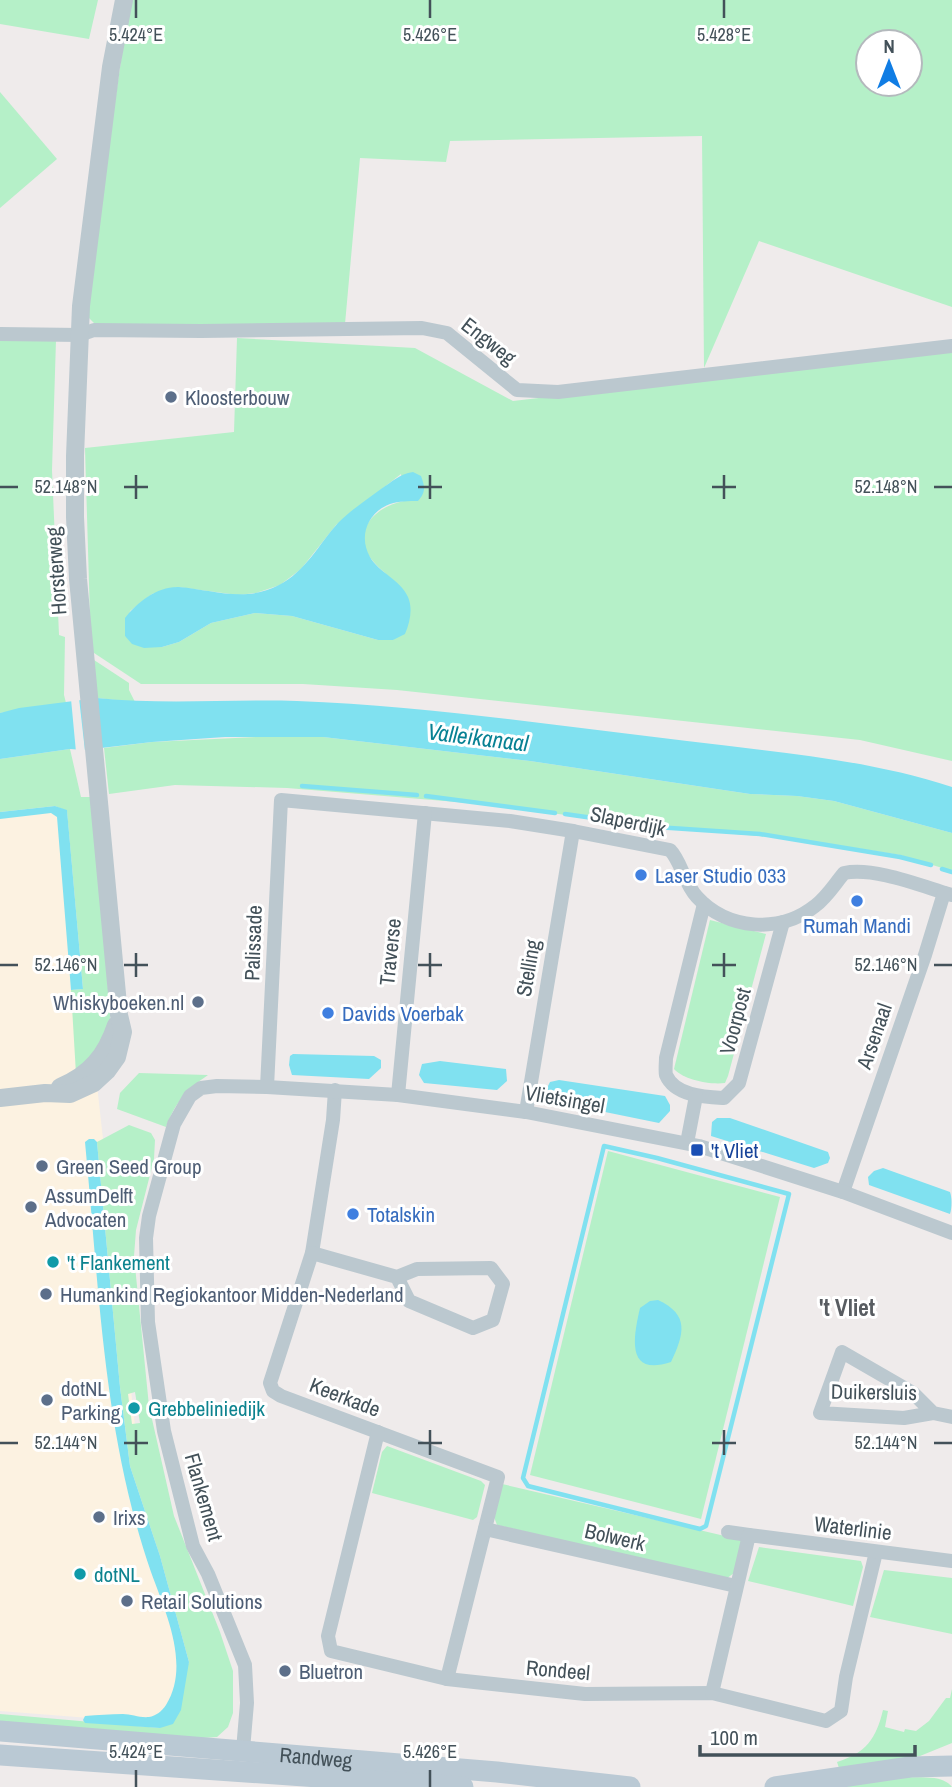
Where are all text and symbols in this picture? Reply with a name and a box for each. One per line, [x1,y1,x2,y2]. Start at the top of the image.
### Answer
text: 5.424°E [109,22,163,47]
text: 5.426°E [403,22,457,47]
text: 5.428°E [697,22,751,47]
north arrow [854,28,924,98]
text: N [883,33,895,59]
street label: Engweg [456,310,523,372]
place label: Kloosterbouw [185,383,290,412]
marker: Kloosterbouw [163,389,179,405]
text: 52.148°N [35,474,98,499]
text: 52.148°N [855,474,918,499]
street label: Horsterweg [38,526,74,616]
water label: Valleikanaal [426,715,531,759]
street label: Slaperdijk [588,799,669,843]
place label: Laser Studio 033 [655,861,786,890]
marker: Laser Studio 033 [633,867,649,883]
marker: Rumah Mandi [849,893,865,909]
street label: Palissade [237,905,269,981]
place label: Rumah Mandi [803,911,911,940]
street label: Traverse [372,917,408,987]
street label: Stelling [509,937,547,999]
text: 52.146°N [35,952,98,977]
text: 52.146°N [855,952,918,977]
street label: Voorpost [712,984,758,1058]
place label: Whiskyboeken.nl [53,988,184,1017]
marker: Whiskyboeken.nl [190,994,206,1010]
place label: Davids Voerbak [342,999,464,1028]
street label: Arsenaal [849,999,899,1074]
marker: Davids Voerbak [320,1005,336,1021]
street label: Vlietsingel [523,1078,607,1120]
place label: 't Vliet [711,1136,759,1165]
marker: 't Vliet [689,1142,705,1158]
place label: Green Seed Group [56,1152,202,1181]
marker: Green Seed Group [34,1158,50,1174]
place label: AssumDelft Advocaten [44,1181,133,1234]
marker: AssumDelft Advocaten [23,1199,39,1215]
place label: Totalskin [367,1200,435,1229]
marker: Totalskin [345,1206,361,1222]
place label: 't Flankement [67,1248,170,1277]
marker: 't Flankement [45,1254,61,1270]
place label: Humankind Regiokantoor Midden-Nederland [60,1280,404,1309]
marker: Humankind Regiokantoor Midden-Nederland [38,1286,54,1302]
district label: 't Vliet [819,1292,875,1323]
street label: Keerkade [305,1370,385,1424]
place label: dotNL Parking [61,1374,121,1427]
street label: Duikersluis [831,1377,917,1407]
marker: dotNL Parking [39,1392,55,1408]
place label: Grebbeliniedijk [148,1394,265,1423]
marker: Grebbeliniedijk [126,1400,142,1416]
text: 52.144°N [35,1430,98,1455]
text: 52.144°N [855,1430,918,1455]
street label: Flankement [178,1450,230,1544]
place label: Irixs [113,1503,146,1532]
marker: Irixs [91,1509,107,1525]
street label: Waterlinie [813,1509,893,1547]
street label: Bolwerk [582,1516,648,1558]
place label: dotNL [94,1560,140,1589]
marker: dotNL [72,1566,88,1582]
place label: Retail Solutions [141,1587,263,1616]
marker: Retail Solutions [119,1593,135,1609]
street label: Rondeel [525,1653,591,1687]
place label: Bluetron [299,1657,363,1686]
marker: Bluetron [277,1663,293,1679]
scale bar [700,1714,915,1758]
text: 100 m [710,1723,758,1752]
text: 5.424°E [109,1739,163,1764]
text: 5.426°E [403,1739,457,1764]
street label: Randweg [278,1740,354,1775]

